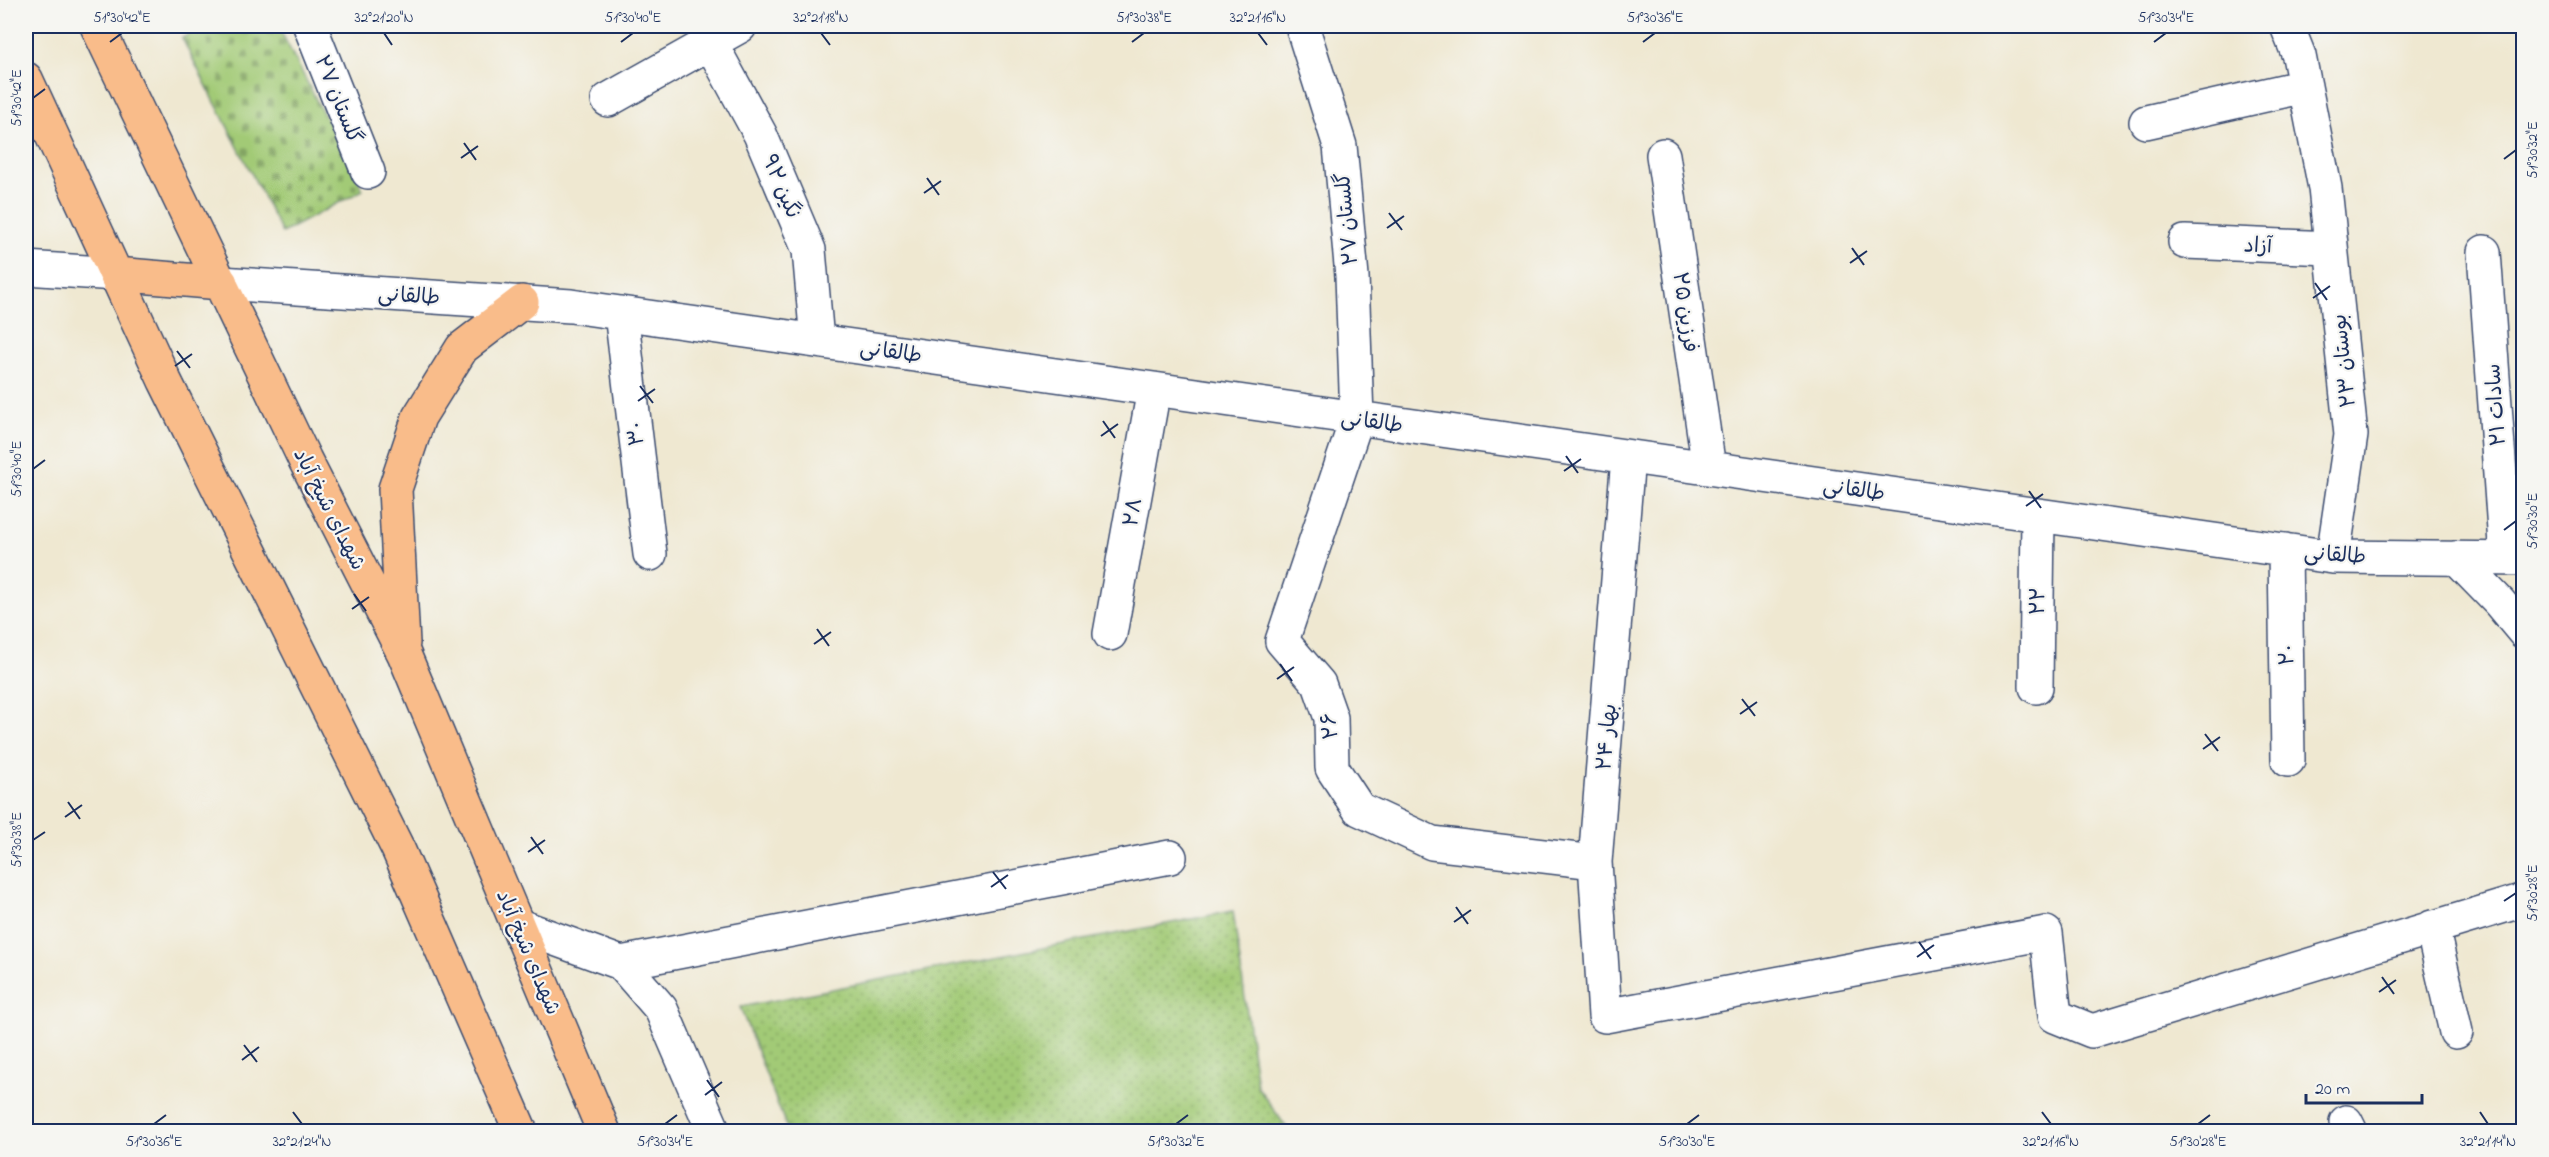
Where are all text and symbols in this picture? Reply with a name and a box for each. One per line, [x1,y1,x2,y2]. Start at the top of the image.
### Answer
text: 51°30'42"E [93,7,151,29]
text: 32°21'20"N [354,7,414,29]
text: 51°30'40"E [605,7,661,29]
text: 32°21'18"N [793,7,849,29]
text: 51°30'38"E [1116,7,1172,29]
text: 32°21'16"N [1230,7,1286,29]
text: 51°30'36"E [1626,7,1684,29]
text: 51°30'34"E [2138,7,2194,29]
street label: گلستان ۲۷ [306,51,368,148]
text: 51°30'42"E [6,69,28,127]
text: 51°30'32"E [2522,121,2544,179]
street label: نگین ۹۲ [753,150,807,223]
street label: گلستان ۲۷ [1329,171,1367,266]
street label: آزاد [2243,232,2274,263]
street label: فرزین ۲۵ [1664,270,1705,354]
street label: طالقانی [377,280,441,314]
street label: بوستان ۲۳ [2325,312,2365,409]
street label: طالقانی [858,334,924,372]
street label: سادات ۲۱ [2479,362,2515,447]
street label: طالقانی [1339,404,1405,442]
street label: ۳۰ [621,420,653,448]
text: 51°30'40"E [6,441,28,497]
street label: شهدای شیخ آباد [285,444,372,576]
street label: طالقانی [1821,472,1887,510]
text: 51°30'30"E [2522,493,2544,549]
street label: ۲۸ [1117,496,1151,529]
street label: طالقانی [2303,539,2367,573]
street label: ۲۲ [2024,587,2054,615]
street label: ۲۰ [2273,644,2303,666]
street label: بهار ۲۴ [1590,702,1626,772]
street label: ۲۶ [1314,711,1348,741]
text: 51°30'38"E [6,812,28,868]
text: 51°30'28"E [2522,864,2544,922]
street label: شهدای شیخ آباد [487,886,567,1020]
scale bar [2306,1067,2422,1105]
text: 20 m [2315,1077,2350,1103]
text: 51°30'36"E [125,1131,183,1153]
text: 32°21'24"N [273,1131,331,1153]
text: 51°30'34"E [637,1131,693,1153]
text: 51°30'32"E [1147,1131,1205,1153]
text: 51°30'30"E [1659,1131,1715,1153]
text: 32°21'16"N [2023,1131,2079,1153]
text: 51°30'28"E [2169,1131,2227,1153]
text: 32°21'14"N [2460,1131,2516,1153]

